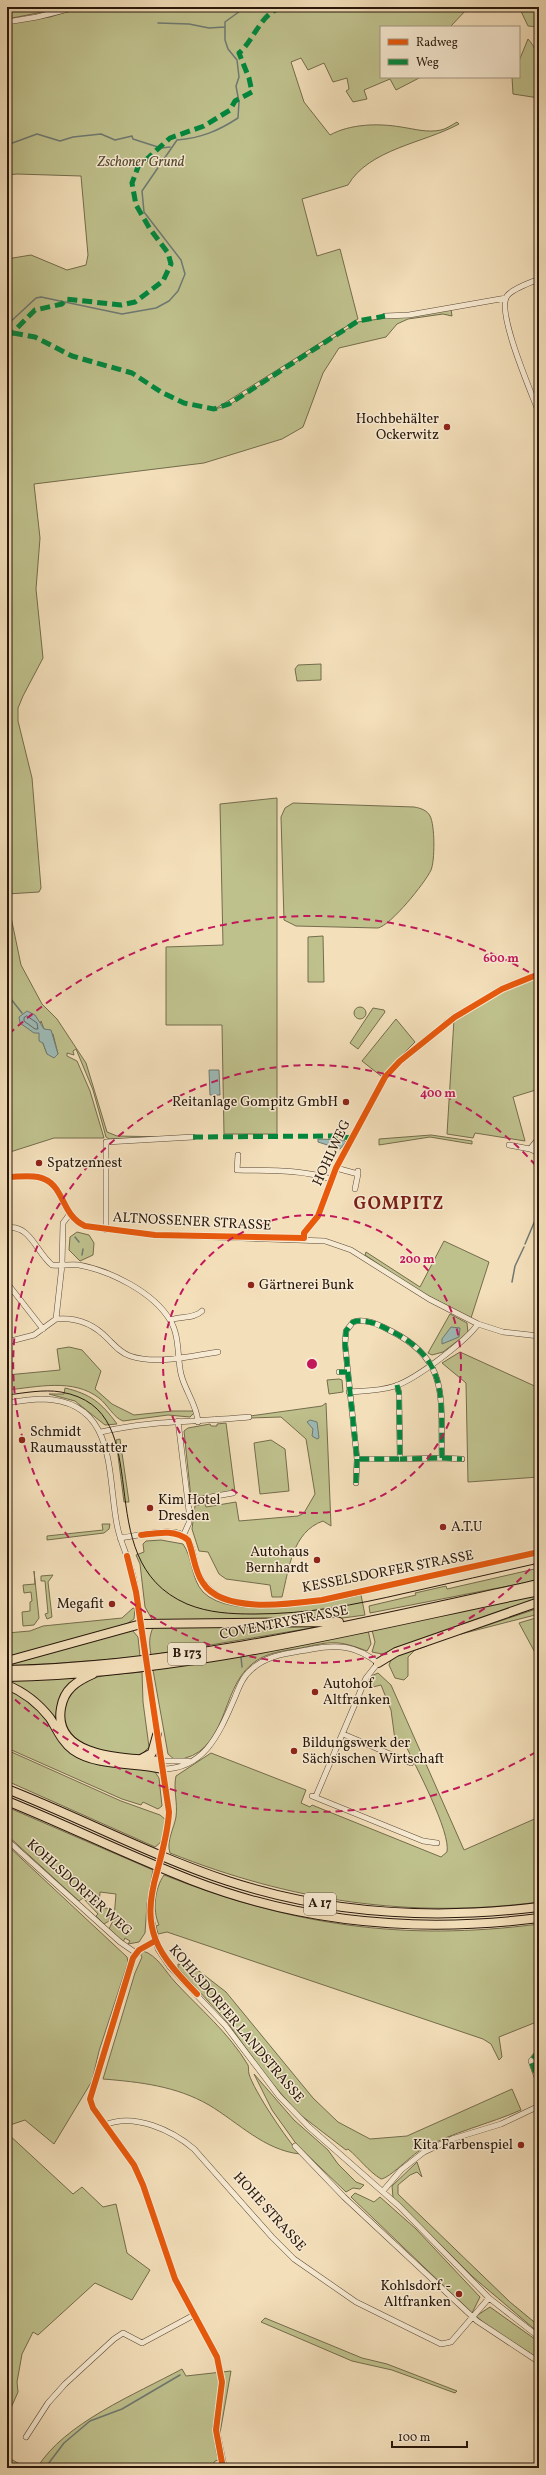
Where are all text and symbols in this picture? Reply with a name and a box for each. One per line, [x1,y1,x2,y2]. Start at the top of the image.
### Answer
legend [380,26,520,78]
text: Radweg [416,35,458,51]
text: Weg [416,55,439,71]
park label: Zschoner Grund [96,153,185,172]
place label: Hochbehälter Ockerwitz [356,410,439,445]
marker: Hochbehälter Ockerwitz [442,422,452,432]
text: 600 m [483,951,519,967]
text: 400 m [420,1086,456,1102]
place label: Reitanlage Gompitz GmbH [172,1093,338,1112]
marker: Reitanlage Gompitz GmbH [341,1097,351,1107]
street label: HOHLWEG [308,1117,356,1189]
place label: Spatzennest [47,1154,122,1173]
marker: Spatzennest [34,1158,44,1168]
district label: GOMPITZ [354,1192,444,1217]
street label: ALTNOSSENER STRASSE [112,1208,272,1236]
text: 200 m [399,1252,435,1268]
place label: Gärtnerei Bunk [259,1276,354,1295]
marker: Gärtnerei Bunk [246,1280,256,1290]
centre of rings [305,1357,319,1371]
place label: Schmidt Raumausstatter [30,1423,128,1458]
marker: Schmidt Raumausstatter [17,1435,27,1445]
place label: Kim Hotel Dresden [158,1491,220,1526]
marker: Kim Hotel Dresden [145,1503,155,1513]
place label: A.T.U [451,1518,482,1537]
marker: A.T.U [438,1522,448,1532]
place label: Autohaus Bernhardt [245,1543,309,1578]
street label: KESSELSDORFER STRASSE [301,1546,475,1598]
marker: Autohaus Bernhardt [312,1555,322,1565]
place label: Megafit [57,1595,104,1614]
marker: Megafit [107,1599,117,1609]
street label: COVENTRYSTRASSE [218,1601,350,1645]
road number: B 173 [168,1643,206,1665]
place label: Autohof Altfranken [323,1675,390,1710]
marker: Autohof Altfranken [310,1687,320,1697]
place label: Bildungswerk der Sächsischen Wirtschaft [302,1734,445,1769]
marker: Bildungswerk der Sächsischen Wirtschaft [289,1746,299,1756]
street label: KOHLSDORFER WEG [22,1835,136,1941]
road number: A 17 [304,1893,336,1915]
street label: KOHLSDORFER LANDSTRASSE [164,1941,308,2107]
place label: Kita Farbenspiel [413,2136,513,2155]
marker: Kita Farbenspiel [516,2140,526,2150]
street label: HOHE STRASSE [228,2168,310,2256]
place label: Kohlsdorf - Altfranken [380,2277,451,2312]
marker: Kohlsdorf - Altfranken [454,2289,464,2299]
scale bar [392,2423,467,2449]
text: 100 m [398,2430,431,2446]

